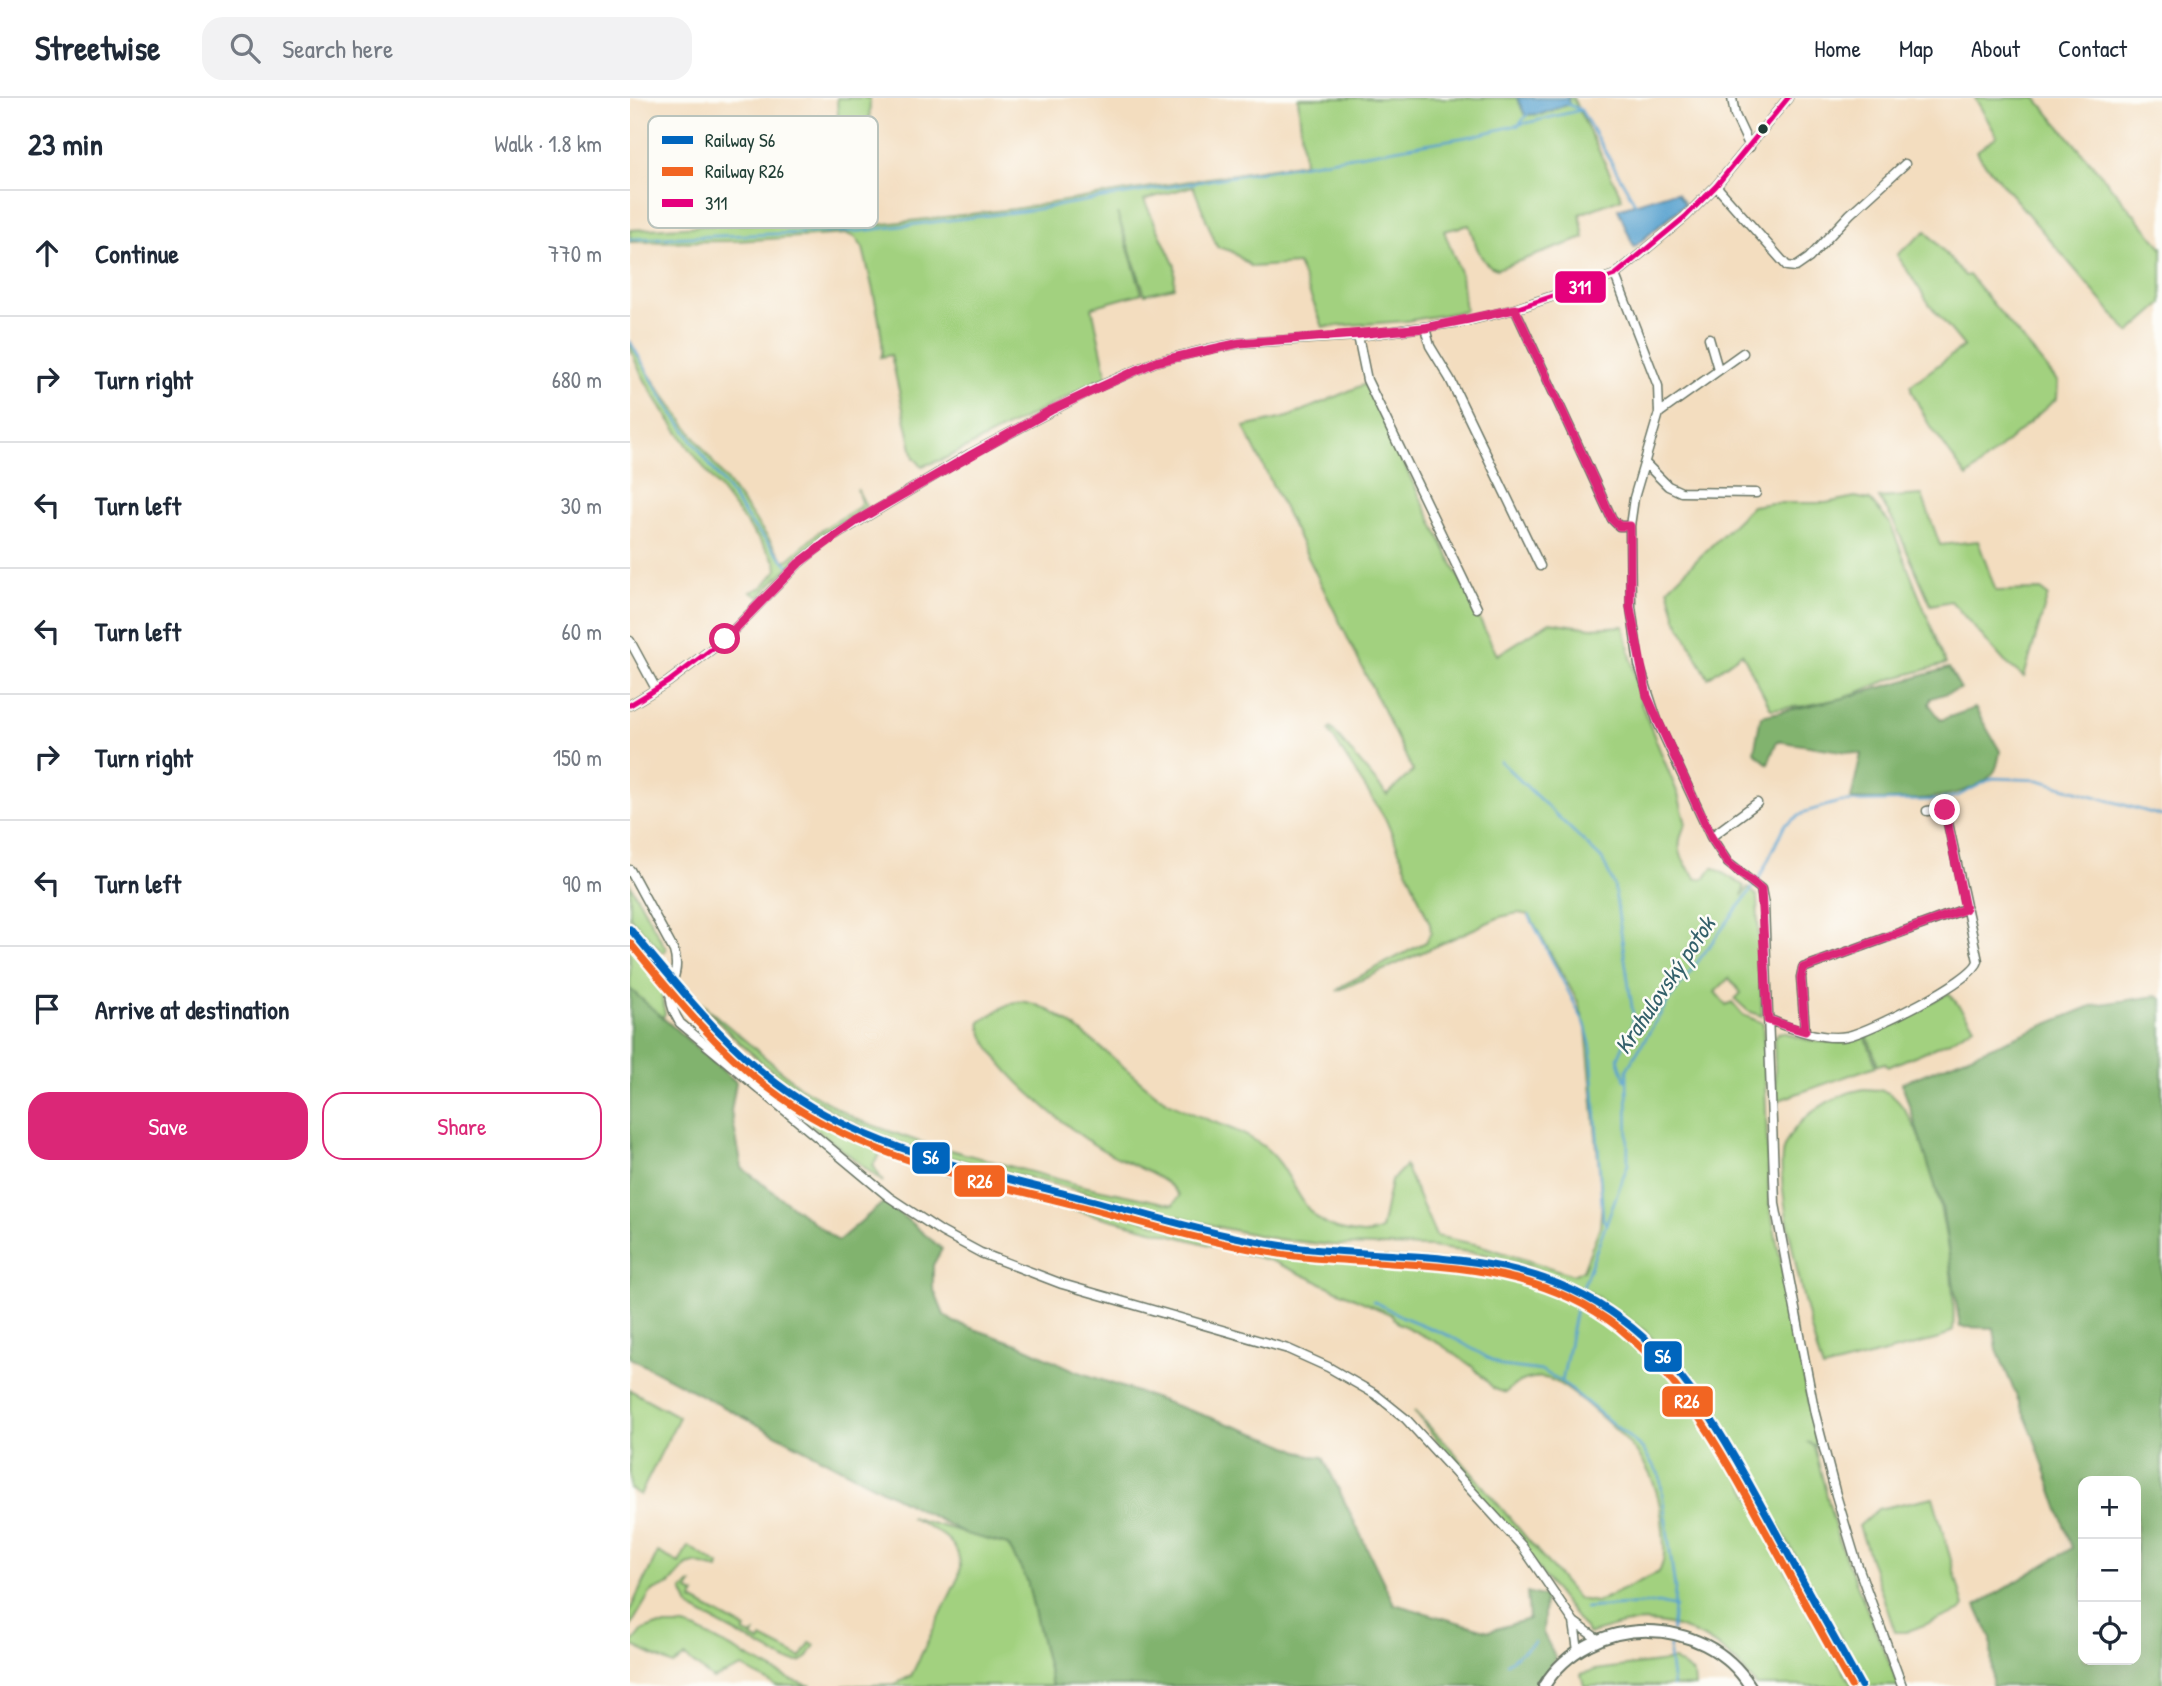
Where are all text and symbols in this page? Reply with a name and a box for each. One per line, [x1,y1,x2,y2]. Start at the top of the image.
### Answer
search box [202,17,692,80]
text: Streetwise [35,26,160,70]
icon: search [226,29,264,67]
text: Search here [282,31,393,66]
text: Home [1814,32,1861,64]
text: Map [1899,32,1933,64]
text: About [1971,32,2020,64]
text: Contact [2058,32,2127,64]
legend [648,116,878,228]
unlabelled marker [1756,122,1770,136]
text: 23 min [28,124,103,164]
text: Railway S6 [705,127,775,153]
text: Walk · 1.8 km [494,128,602,159]
text: Railway R26 [705,158,784,184]
text: 311 [705,190,727,216]
icon: ahead [28,234,66,272]
text: Continue [95,236,179,271]
text: 770 m [548,238,602,269]
line badge: 311 [1554,270,1607,304]
text: 311 [1569,274,1591,300]
icon: right [28,360,66,398]
text: Turn right [95,362,193,397]
text: 680 m [552,364,602,395]
icon: left [28,486,66,524]
text: Turn left [95,488,181,523]
text: 30 m [560,490,602,521]
icon: left [28,612,66,650]
text: Turn left [95,614,181,649]
text: 60 m [562,616,602,647]
route start [709,623,740,654]
icon: right [28,738,66,776]
text: Turn right [95,740,193,775]
text: 150 m [553,742,602,773]
route end [1929,794,1960,825]
icon: left [28,864,66,902]
text: Turn left [95,866,181,901]
text: 90 m [562,868,602,899]
water label: Krahulovský potok [1606,908,1724,1061]
icon: arrive [28,990,66,1028]
text: Arrive at destination [95,992,290,1027]
button: Save [28,1092,308,1160]
button: Share [322,1092,602,1160]
line badge: S6 [911,1141,951,1175]
text: S6 [923,1144,940,1170]
line badge: R26 [953,1164,1006,1198]
text: R26 [967,1168,993,1194]
line badge: S6 [1643,1340,1683,1373]
text: S6 [1655,1343,1672,1369]
line badge: R26 [1661,1385,1714,1418]
text: R26 [1674,1388,1700,1414]
map controls [2078,1476,2141,1665]
button: + [2078,1476,2141,1539]
button: − [2078,1539,2141,1602]
button: locate [2078,1602,2141,1665]

